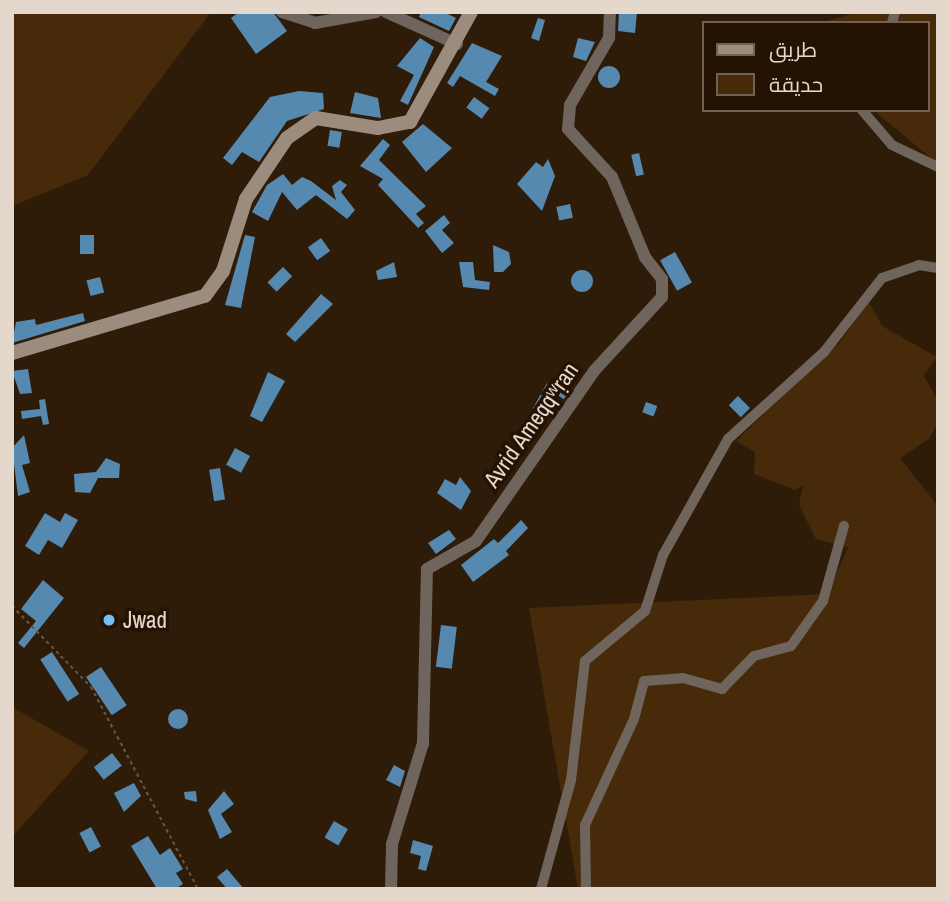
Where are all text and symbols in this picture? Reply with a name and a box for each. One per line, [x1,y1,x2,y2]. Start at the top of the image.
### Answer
legend [702,21,929,112]
text: طريق [769,35,817,64]
text: حديقة [769,70,823,99]
street label: Avrid Ameqqʷṛan [478,357,584,493]
place label: Jwad [123,606,167,634]
marker: Jwad [101,612,117,628]

